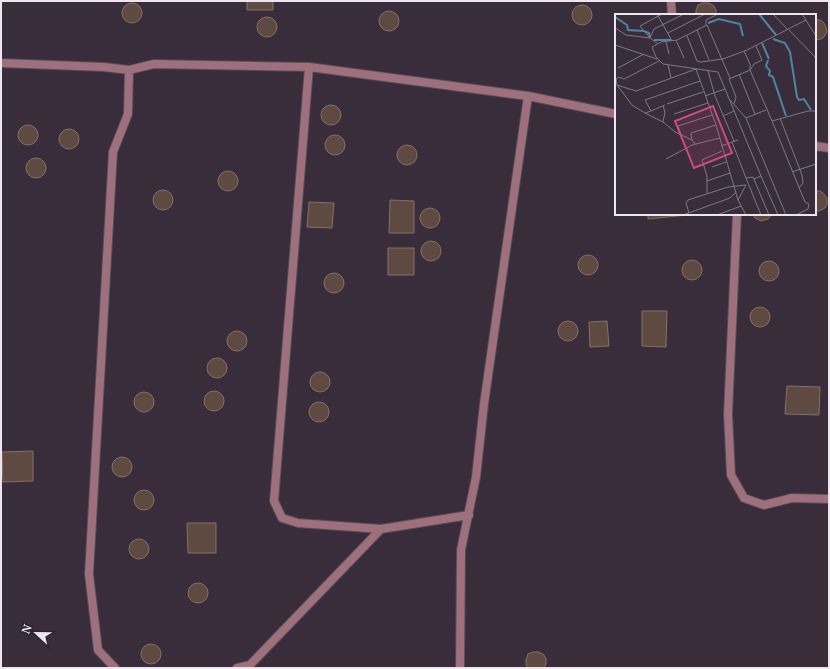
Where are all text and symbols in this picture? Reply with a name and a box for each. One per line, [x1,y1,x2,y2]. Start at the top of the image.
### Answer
inset map [615,14,816,215]
north arrow [16,613,56,653]
text: N [19,622,35,636]

